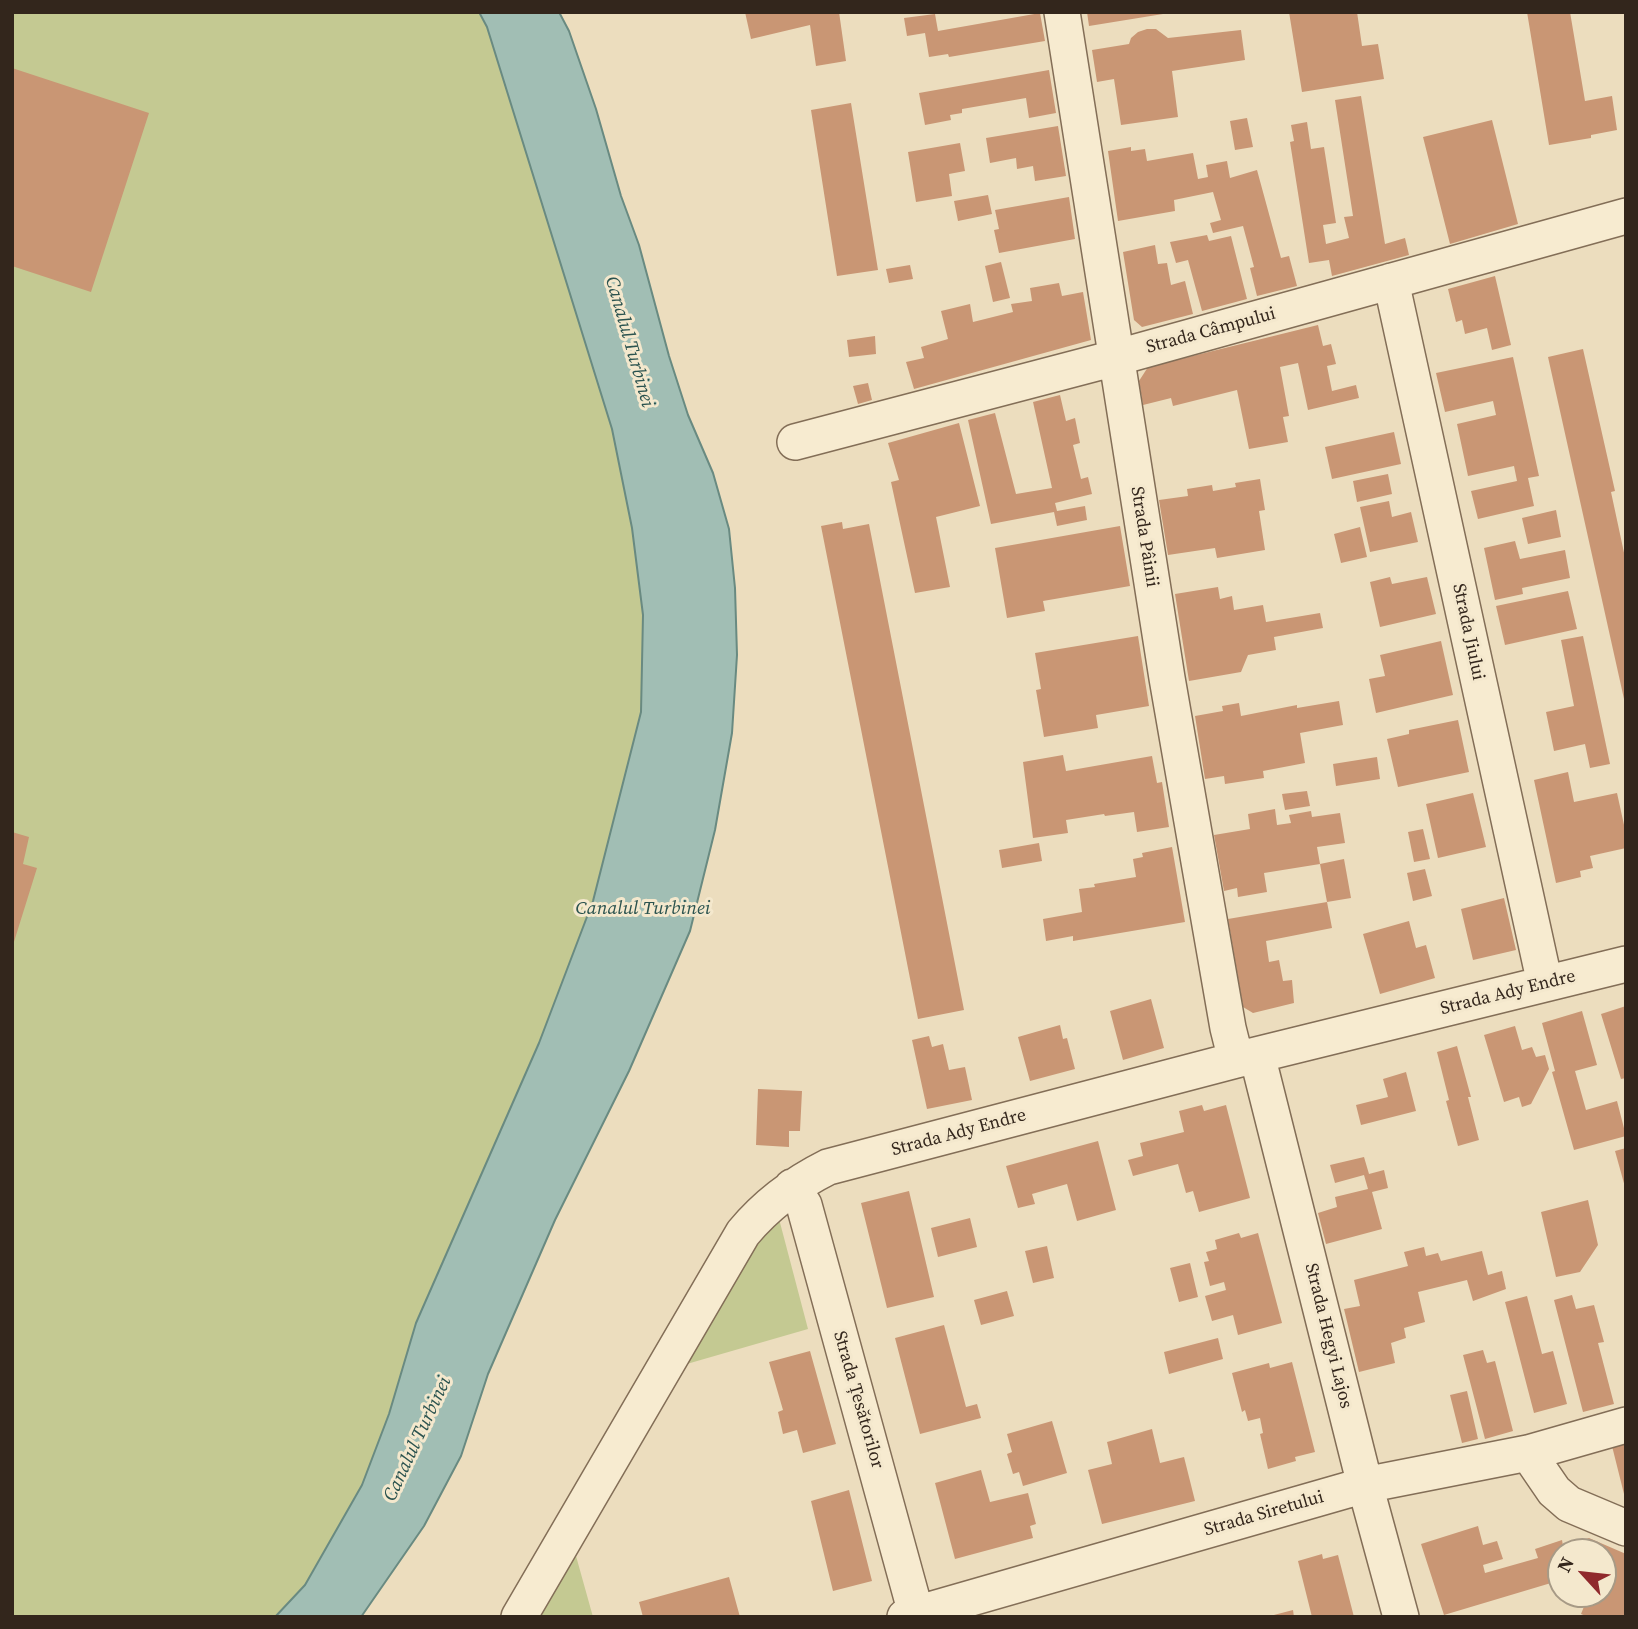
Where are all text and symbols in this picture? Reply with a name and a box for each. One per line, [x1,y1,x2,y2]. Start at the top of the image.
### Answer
water label: Canalul Turbinei [599,274,659,410]
street label: Strada Câmpului [1144,303,1278,359]
street label: Strada Pâinii [1125,485,1163,589]
street label: Strada Jiului [1447,582,1489,682]
water label: Canalul Turbinei [576,898,710,920]
street label: Strada Ady Endre [1438,966,1578,1020]
street label: Strada Ady Endre [889,1105,1029,1161]
street label: Strada Hegyi Lajos [1300,1261,1356,1411]
street label: Strada Țesătorilor [828,1329,888,1471]
water label: Canalul Turbinei [379,1373,457,1505]
street label: Strada Siretului [1202,1487,1326,1541]
north arrow [1547,1538,1617,1608]
text: N [1550,1552,1580,1576]

